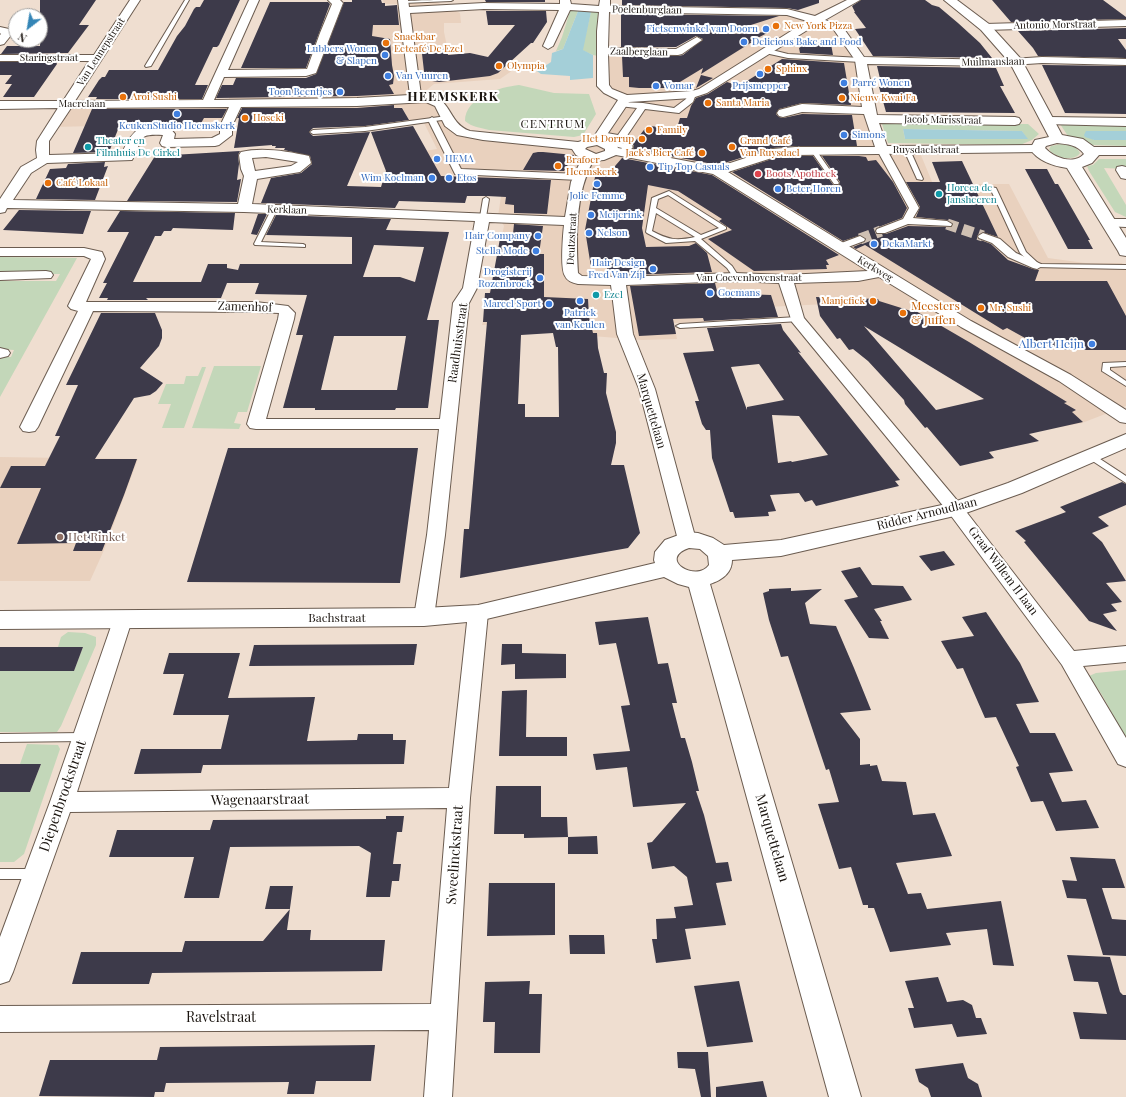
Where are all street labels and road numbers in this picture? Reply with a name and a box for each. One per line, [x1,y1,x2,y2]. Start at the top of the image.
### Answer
street label: Poelenburglaan [612,3,682,17]
street label: Van Lennepstraat [74,16,128,88]
street label: Antonio Morstraat [1014,18,1096,32]
street label: Zaalberglaan [610,45,668,59]
street label: Staringstraat [20,52,78,64]
street label: Muilmanslaan [961,55,1025,69]
street label: Maerelaan [59,98,105,110]
street label: Jacob Marisstraat [904,113,982,127]
street label: Ruysdaelstraat [893,144,959,156]
street label: Kerklaan [267,203,307,217]
street label: Deutzstraat [565,213,579,265]
street label: Kerkweg [855,254,895,284]
street label: Van Coevenhovenstraat [696,272,802,284]
street label: Zamenhof [217,299,273,315]
street label: Raadhuisstraat [445,302,471,384]
street label: Marquettelaan [633,372,669,450]
street label: Ridder Arnoudlaan [875,495,979,533]
street label: Graaf Willem II laan [965,524,1041,618]
street label: Bachstraat [308,611,366,625]
street label: Diepenbrockstraat [36,738,90,854]
street label: Wagenaarstraat [211,791,309,809]
street label: Marquettelaan [751,792,793,884]
street label: Sweelinckstraat [443,805,467,905]
street label: Ravelstraat [186,1010,256,1026]

